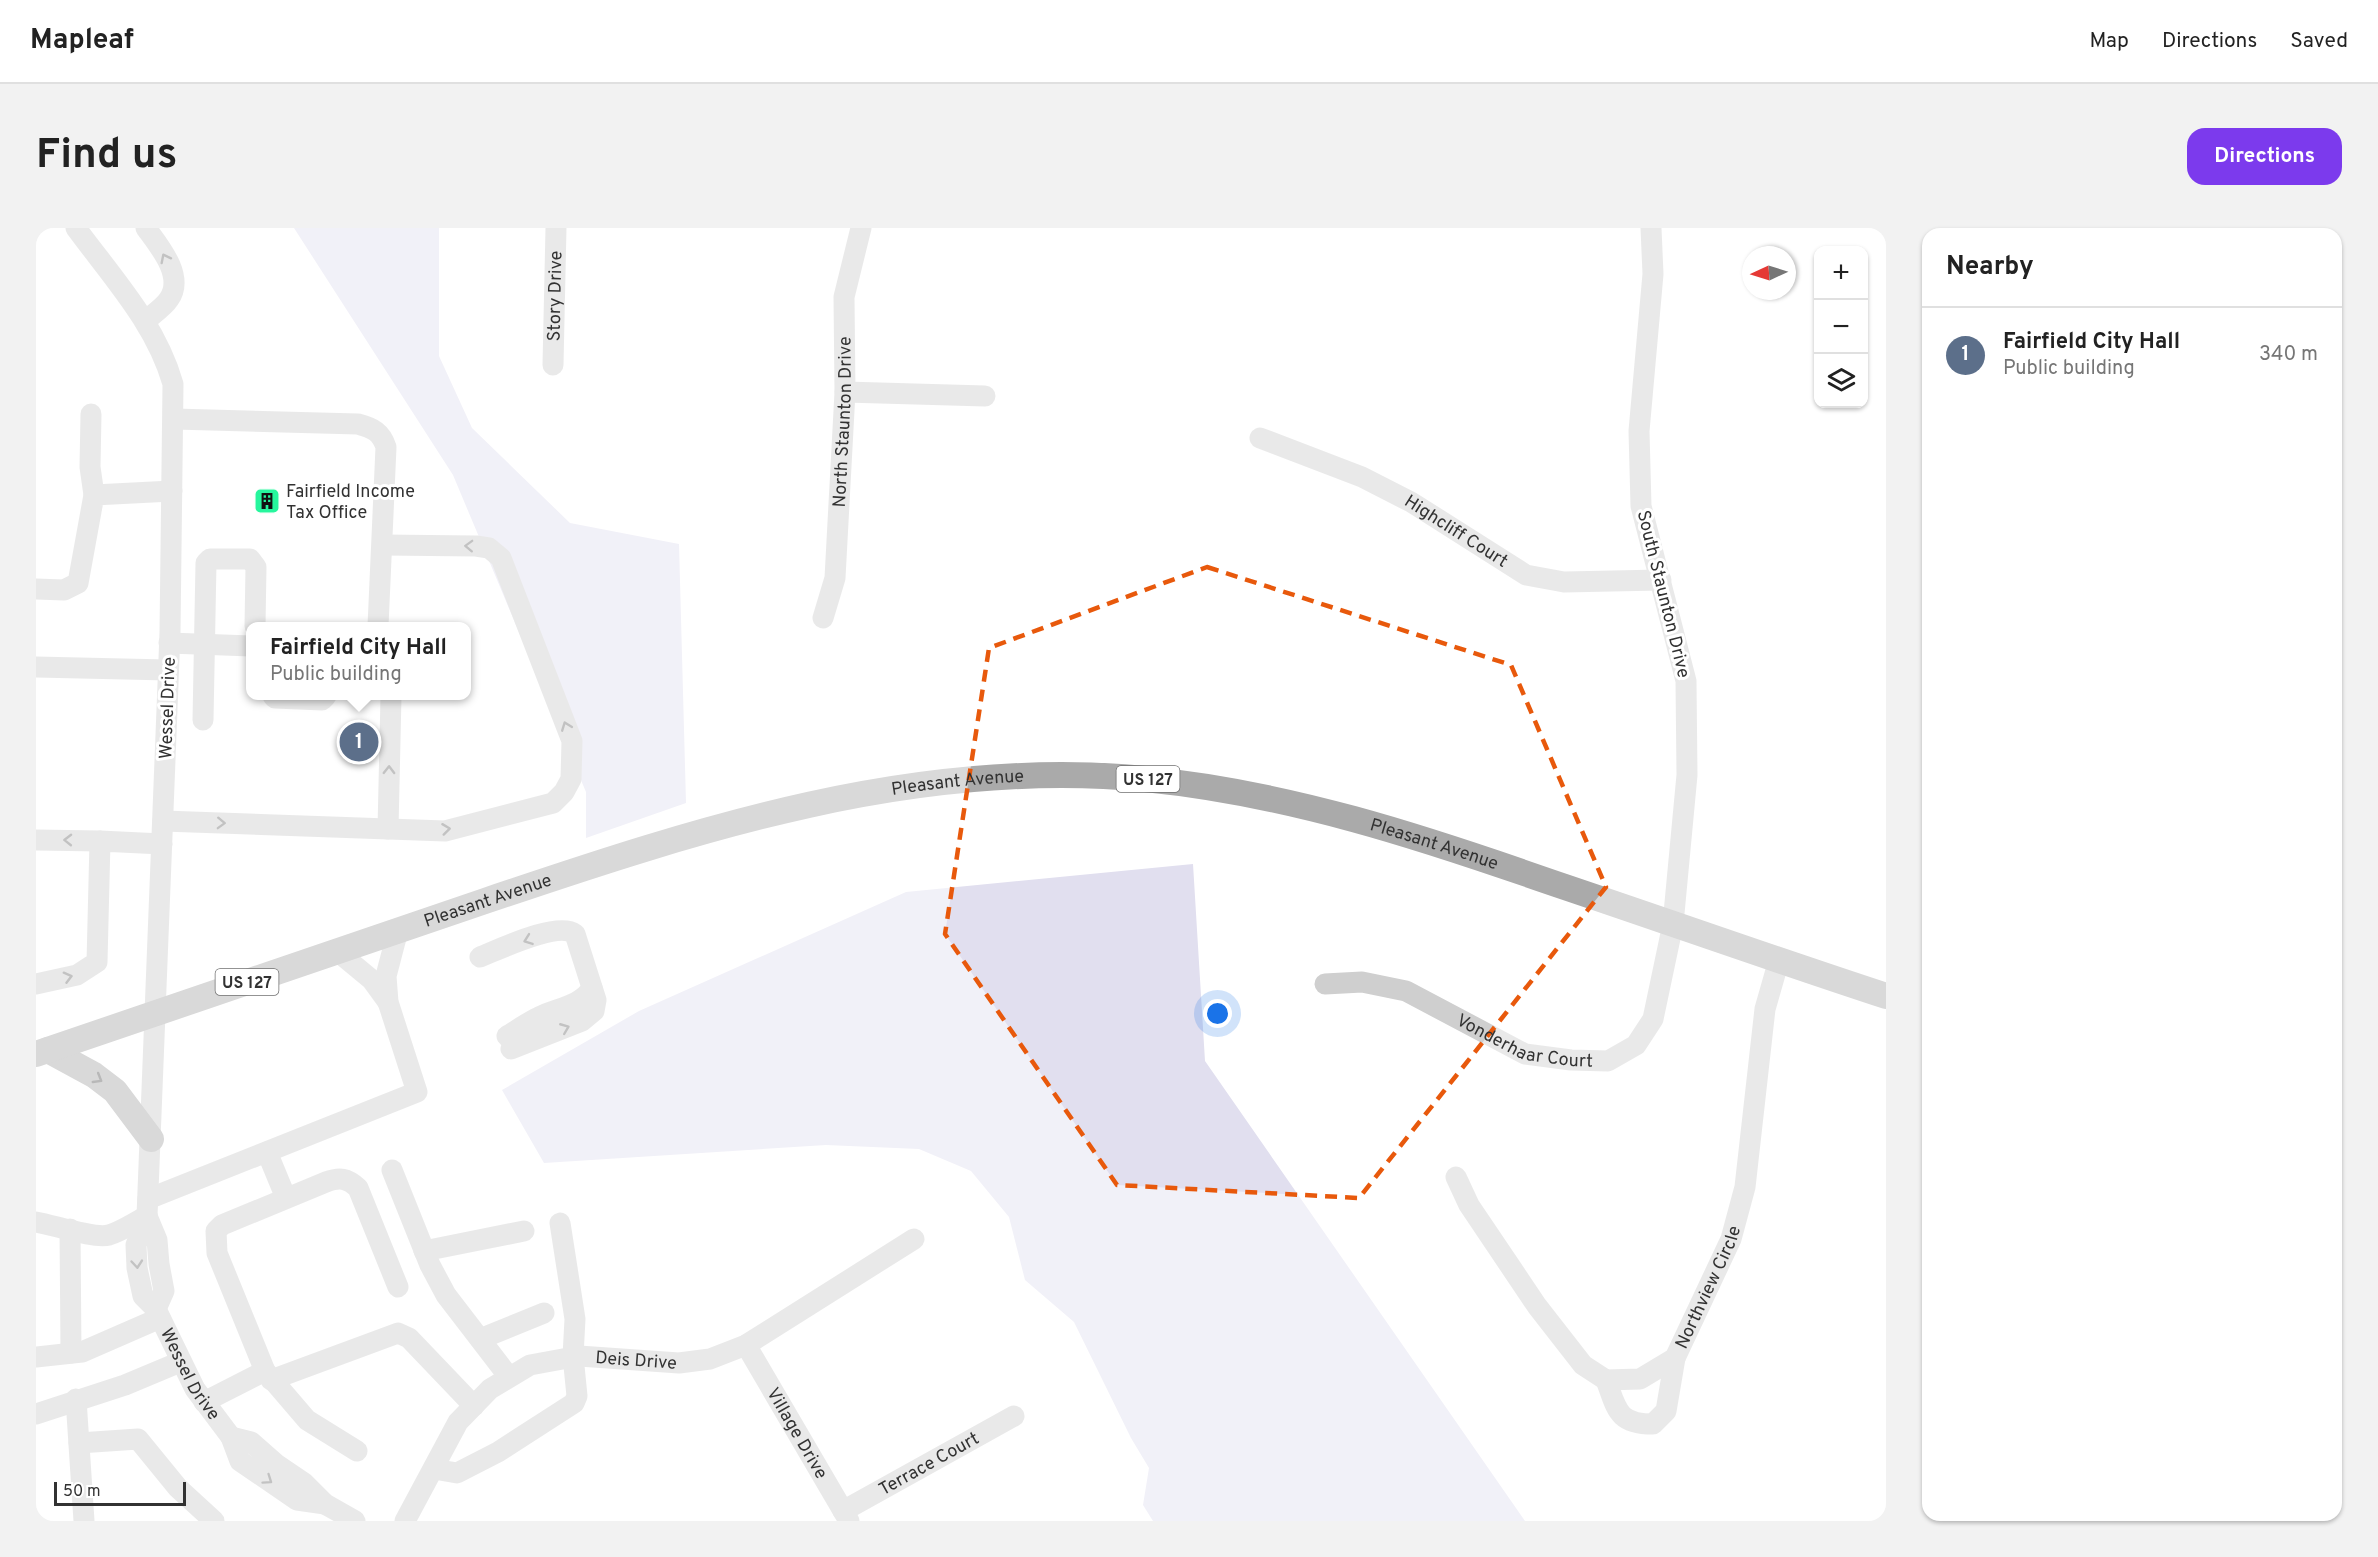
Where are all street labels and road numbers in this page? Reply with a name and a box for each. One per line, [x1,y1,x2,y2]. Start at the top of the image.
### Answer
street label: Story Drive [544,250,569,342]
street label: North Staunton Drive [829,336,858,508]
street label: Highcliff Court [1399,491,1512,574]
street label: South Staunton Drive [1631,508,1694,681]
street label: Wessel Drive [155,657,182,760]
street label: Pleasant Avenue [890,766,1025,802]
road number: US 127 [1116,766,1180,792]
street label: Pleasant Avenue [1367,814,1501,876]
street label: Pleasant Avenue [421,869,555,934]
road number: US 127 [216,969,278,995]
street label: Vonderhaar Court [1452,1010,1593,1074]
street label: Northview Circle [1671,1223,1747,1353]
street label: Wessel Drive [154,1325,224,1425]
street label: Deis Drive [594,1347,678,1376]
street label: Village Drive [760,1384,832,1484]
street label: Terrace Court [875,1428,984,1502]

